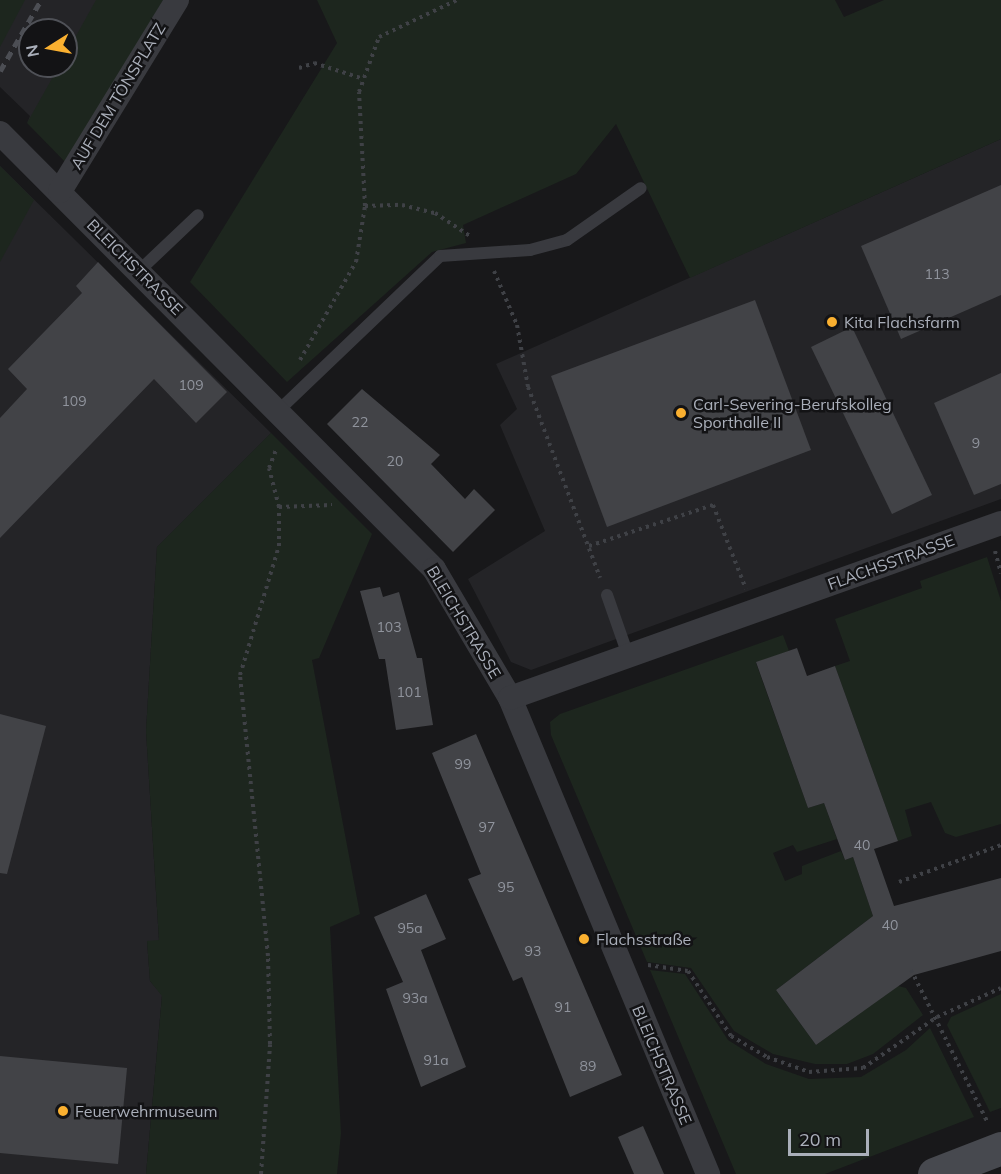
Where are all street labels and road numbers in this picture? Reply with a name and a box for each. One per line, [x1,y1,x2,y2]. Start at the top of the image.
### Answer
street label: AUF DEM TÖNSPLATZ [67,19,169,173]
street label: BLEICHSTRASSE [83,215,187,319]
street label: FLACHSSTRASSE [825,530,957,594]
street label: BLEICHSTRASSE [423,562,505,682]
street label: BLEICHSTRASSE [628,1003,696,1127]

